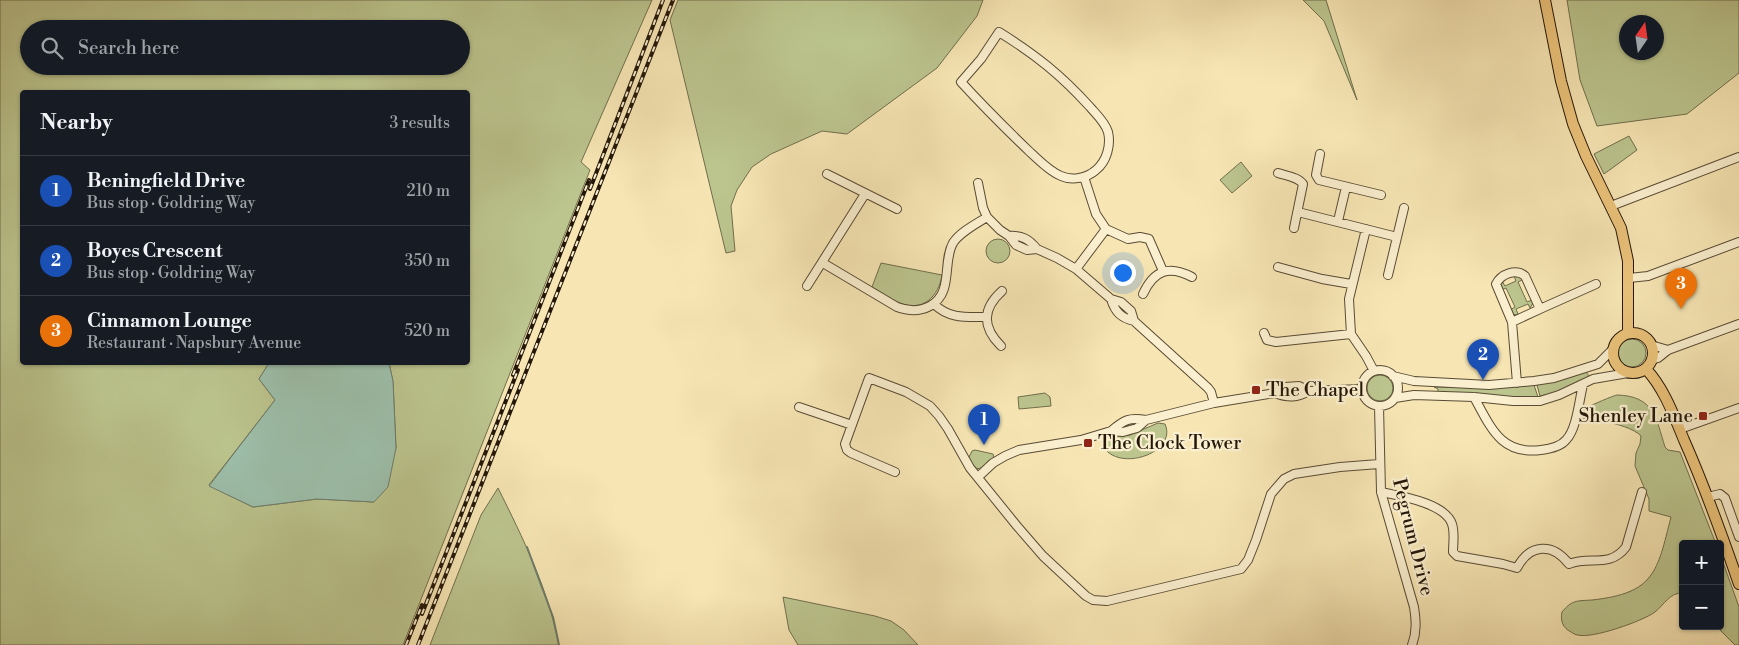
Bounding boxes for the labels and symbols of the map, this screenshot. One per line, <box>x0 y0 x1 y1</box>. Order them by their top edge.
north arrow <box>1619 15 1664 60</box>
your location <box>1110 260 1136 286</box>
pin: 3 <box>1665 268 1697 309</box>
pin: 2 <box>1467 339 1499 380</box>
place label: The Chapel <box>1266 378 1364 402</box>
marker: The Chapel <box>1250 384 1262 396</box>
pin: 1 <box>968 404 1000 445</box>
place label: Shenley Lane <box>1578 404 1693 428</box>
marker: Shenley Lane <box>1697 410 1709 422</box>
place label: The Clock Tower <box>1098 431 1241 455</box>
marker: The Clock Tower <box>1082 437 1094 449</box>
street label: Pegrum Drive <box>1387 476 1439 598</box>

